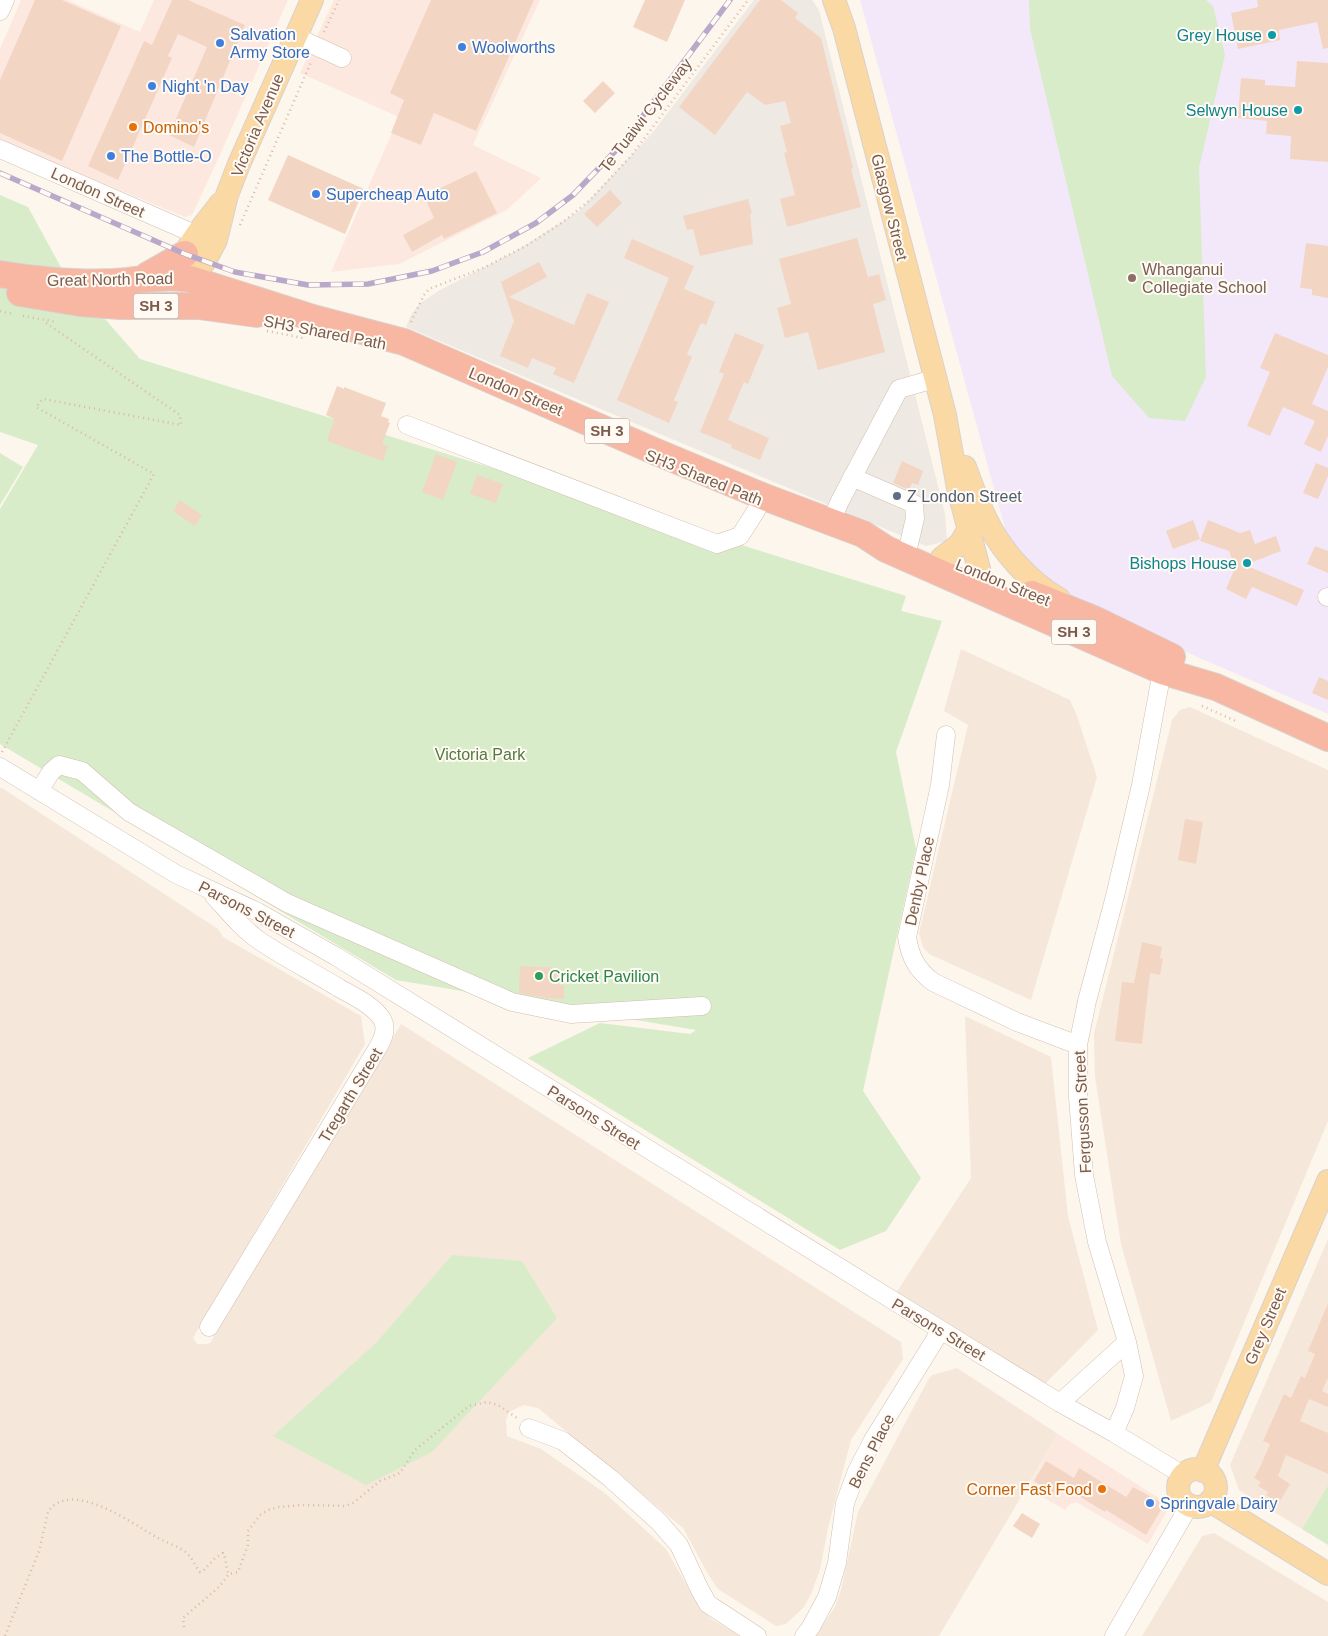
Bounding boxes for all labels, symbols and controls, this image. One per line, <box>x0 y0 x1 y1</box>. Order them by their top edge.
place label: Salvation Army Store <box>230 26 310 61</box>
place label: Grey House <box>1177 27 1262 44</box>
marker: Grey House <box>1266 29 1278 41</box>
marker: Salvation Army Store <box>214 37 226 49</box>
place label: Woolworths <box>472 39 555 56</box>
marker: Woolworths <box>456 41 468 53</box>
street label: Te Tuaiwi Cycleway <box>596 55 695 176</box>
street label: Victoria Avenue <box>228 71 287 179</box>
place label: Night 'n Day <box>162 78 249 95</box>
marker: Night 'n Day <box>146 80 158 92</box>
place label: Selwyn House <box>1186 102 1288 119</box>
marker: Selwyn House <box>1292 104 1304 116</box>
place label: Domino's <box>143 119 209 136</box>
marker: Domino's <box>127 121 139 133</box>
place label: The Bottle-O <box>121 148 212 165</box>
marker: The Bottle-O <box>105 150 117 162</box>
street label: Glasgow Street <box>868 152 911 263</box>
street label: London Street <box>48 164 148 221</box>
place label: Supercheap Auto <box>326 186 449 203</box>
marker: Supercheap Auto <box>310 188 322 200</box>
place label: Whanganui Collegiate School <box>1142 261 1267 296</box>
street label: Great North Road <box>47 270 173 289</box>
marker: Whanganui Collegiate School <box>1126 272 1138 284</box>
road number: SH 3 <box>134 294 178 318</box>
street label: SH3 Shared Path <box>262 312 388 353</box>
street label: London Street <box>466 364 566 419</box>
road number: SH 3 <box>584 418 630 444</box>
street label: SH3 Shared Path <box>643 446 765 509</box>
place label: Z London Street <box>907 488 1022 505</box>
marker: Z London Street <box>891 490 903 502</box>
place label: Bishops House <box>1129 555 1237 572</box>
street label: London Street <box>953 556 1053 609</box>
marker: Bishops House <box>1241 557 1253 569</box>
road number: SH 3 <box>1052 620 1096 644</box>
park label: Victoria Park <box>435 746 526 763</box>
street label: Denby Place <box>902 835 937 927</box>
street label: Parsons Street <box>196 878 298 941</box>
place label: Cricket Pavilion <box>549 968 659 985</box>
marker: Cricket Pavilion <box>533 970 545 982</box>
street label: Tregarth Street <box>316 1045 386 1146</box>
street label: Fergusson Street <box>1071 1050 1094 1174</box>
street label: Parsons Street <box>544 1082 644 1153</box>
street label: Grey Street <box>1242 1285 1289 1367</box>
street label: Parsons Street <box>889 1295 989 1364</box>
street label: Bens Place <box>845 1411 897 1491</box>
place label: Corner Fast Food <box>967 1481 1092 1498</box>
marker: Corner Fast Food <box>1096 1483 1108 1495</box>
place label: Springvale Dairy <box>1160 1495 1277 1512</box>
marker: Springvale Dairy <box>1144 1497 1156 1509</box>

